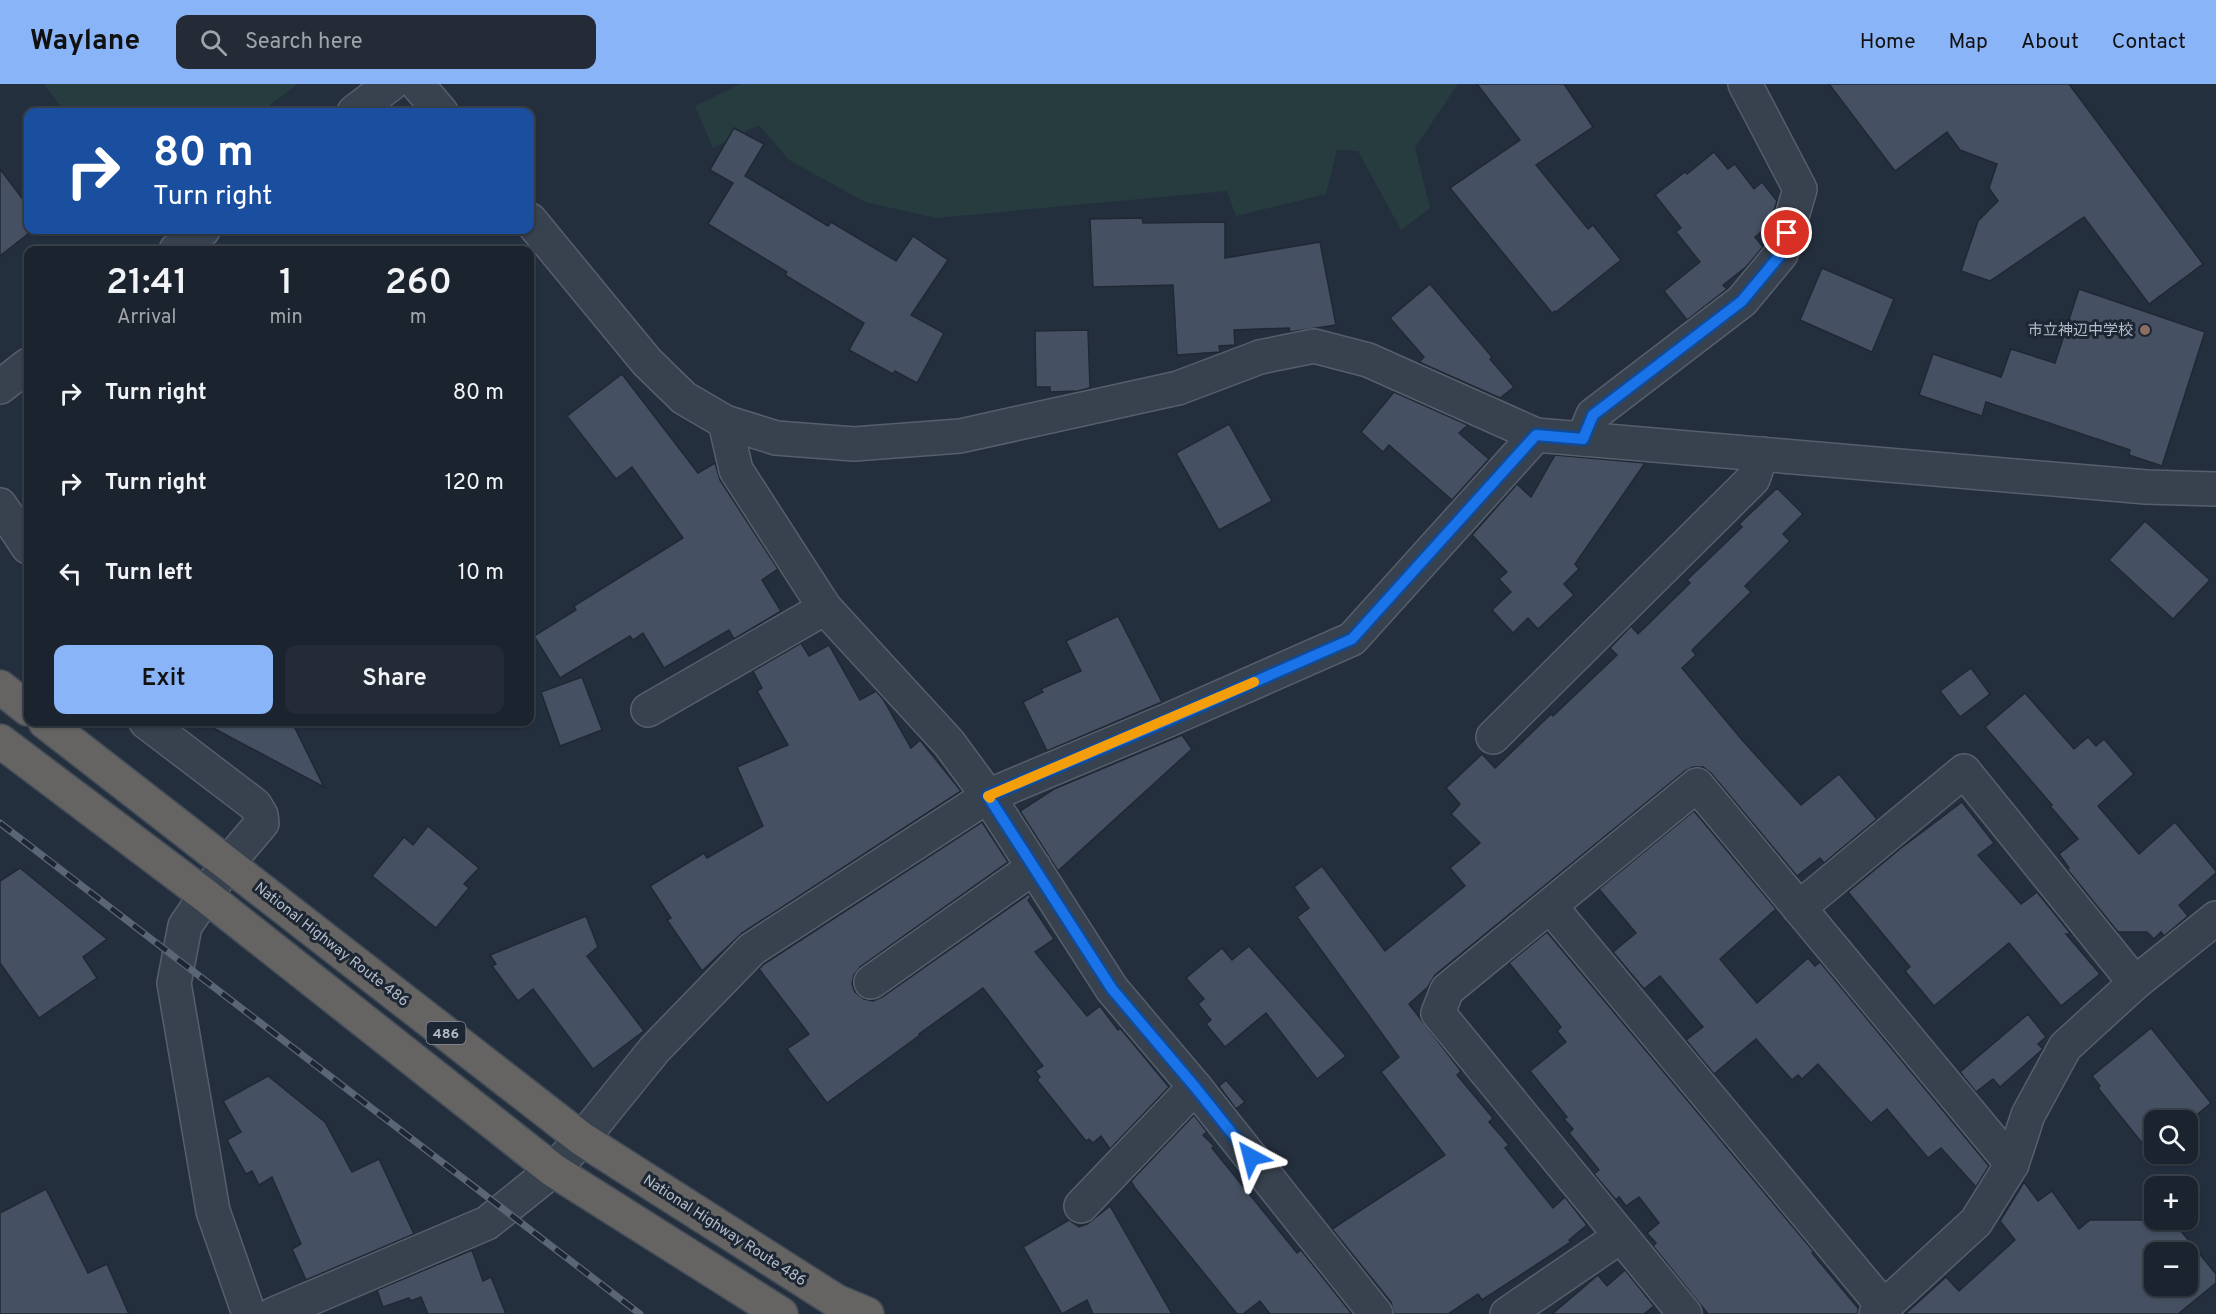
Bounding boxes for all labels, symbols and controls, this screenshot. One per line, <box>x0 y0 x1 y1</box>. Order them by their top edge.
search box <box>176 15 596 69</box>
text: Waylane <box>30 24 140 60</box>
icon: search <box>197 26 230 59</box>
text: Search here <box>245 29 363 56</box>
text: Home <box>1860 29 1916 56</box>
text: Map <box>1949 29 1988 56</box>
text: About <box>2021 29 2079 56</box>
text: Contact <box>2112 29 2186 56</box>
text: 80 m <box>153 128 254 181</box>
icon: right <box>54 132 132 210</box>
text: Turn right <box>153 180 272 214</box>
pin <box>1761 207 1812 258</box>
icon: arrive <box>1770 216 1803 249</box>
text: 21:41 <box>106 261 188 307</box>
text: 1 <box>279 261 293 307</box>
text: 260 <box>385 261 452 307</box>
text: Arrival <box>117 305 177 331</box>
text: min <box>269 305 303 331</box>
text: m <box>410 305 427 331</box>
place label: 市立神辺中学校 <box>2028 322 2133 341</box>
marker: 市立神辺中学校 <box>2138 323 2152 337</box>
icon: right <box>54 377 87 410</box>
text: Turn right <box>105 380 207 407</box>
text: 80 m <box>453 380 504 407</box>
icon: right <box>54 467 87 500</box>
text: Turn right <box>105 470 207 497</box>
text: 120 m <box>444 470 504 497</box>
icon: left <box>54 557 87 590</box>
text: Turn left <box>105 560 193 587</box>
text: 10 m <box>458 560 504 587</box>
button: Exit <box>54 645 273 714</box>
button: Share <box>285 645 504 714</box>
street label: National Highway Route 486 <box>250 879 412 1012</box>
road number: 486 <box>426 1022 466 1044</box>
map controls <box>2144 1110 2198 1296</box>
button: search <box>2144 1110 2198 1164</box>
position arrow <box>1219 1125 1283 1189</box>
street label: National Highway Route 486 <box>639 1171 810 1291</box>
button: + <box>2144 1176 2198 1230</box>
button: − <box>2144 1242 2198 1296</box>

